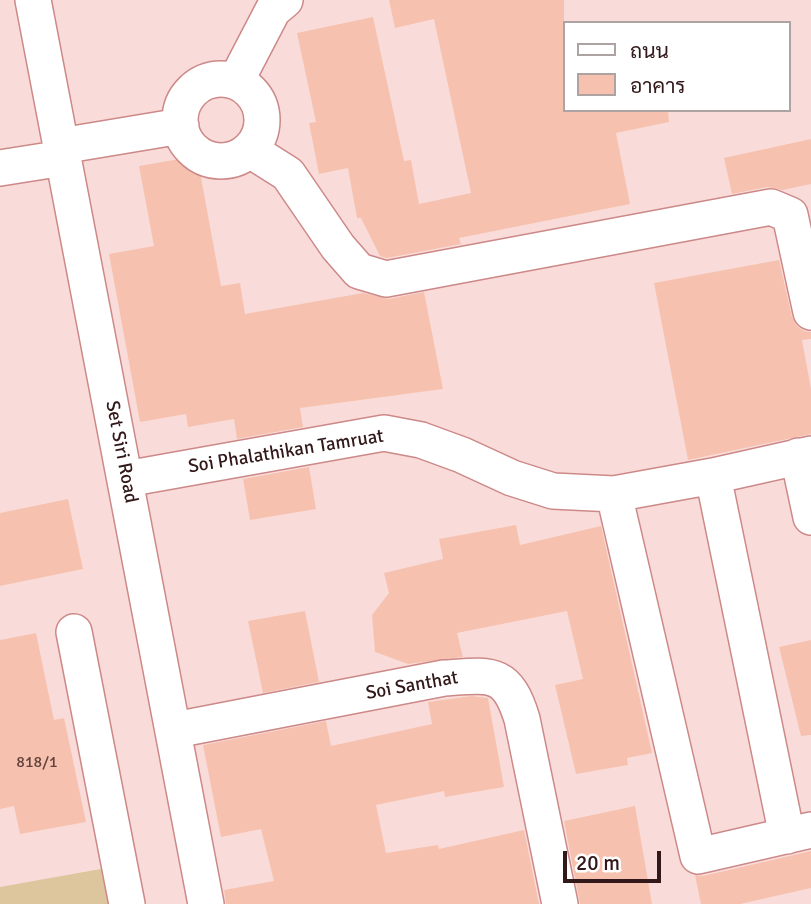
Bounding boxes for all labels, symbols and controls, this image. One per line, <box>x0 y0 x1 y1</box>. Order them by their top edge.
legend <box>562 21 790 112</box>
text: ถนน <box>630 38 669 64</box>
text: อาคาร <box>630 73 686 99</box>
street label: Set Siri Road <box>100 399 142 505</box>
street label: Soi Phalathikan Tamruat <box>187 425 385 479</box>
street label: Soi Santhat <box>364 667 460 705</box>
house number: 818/1 <box>16 753 58 773</box>
scale bar <box>566 838 664 882</box>
text: 20 m <box>576 850 620 876</box>

